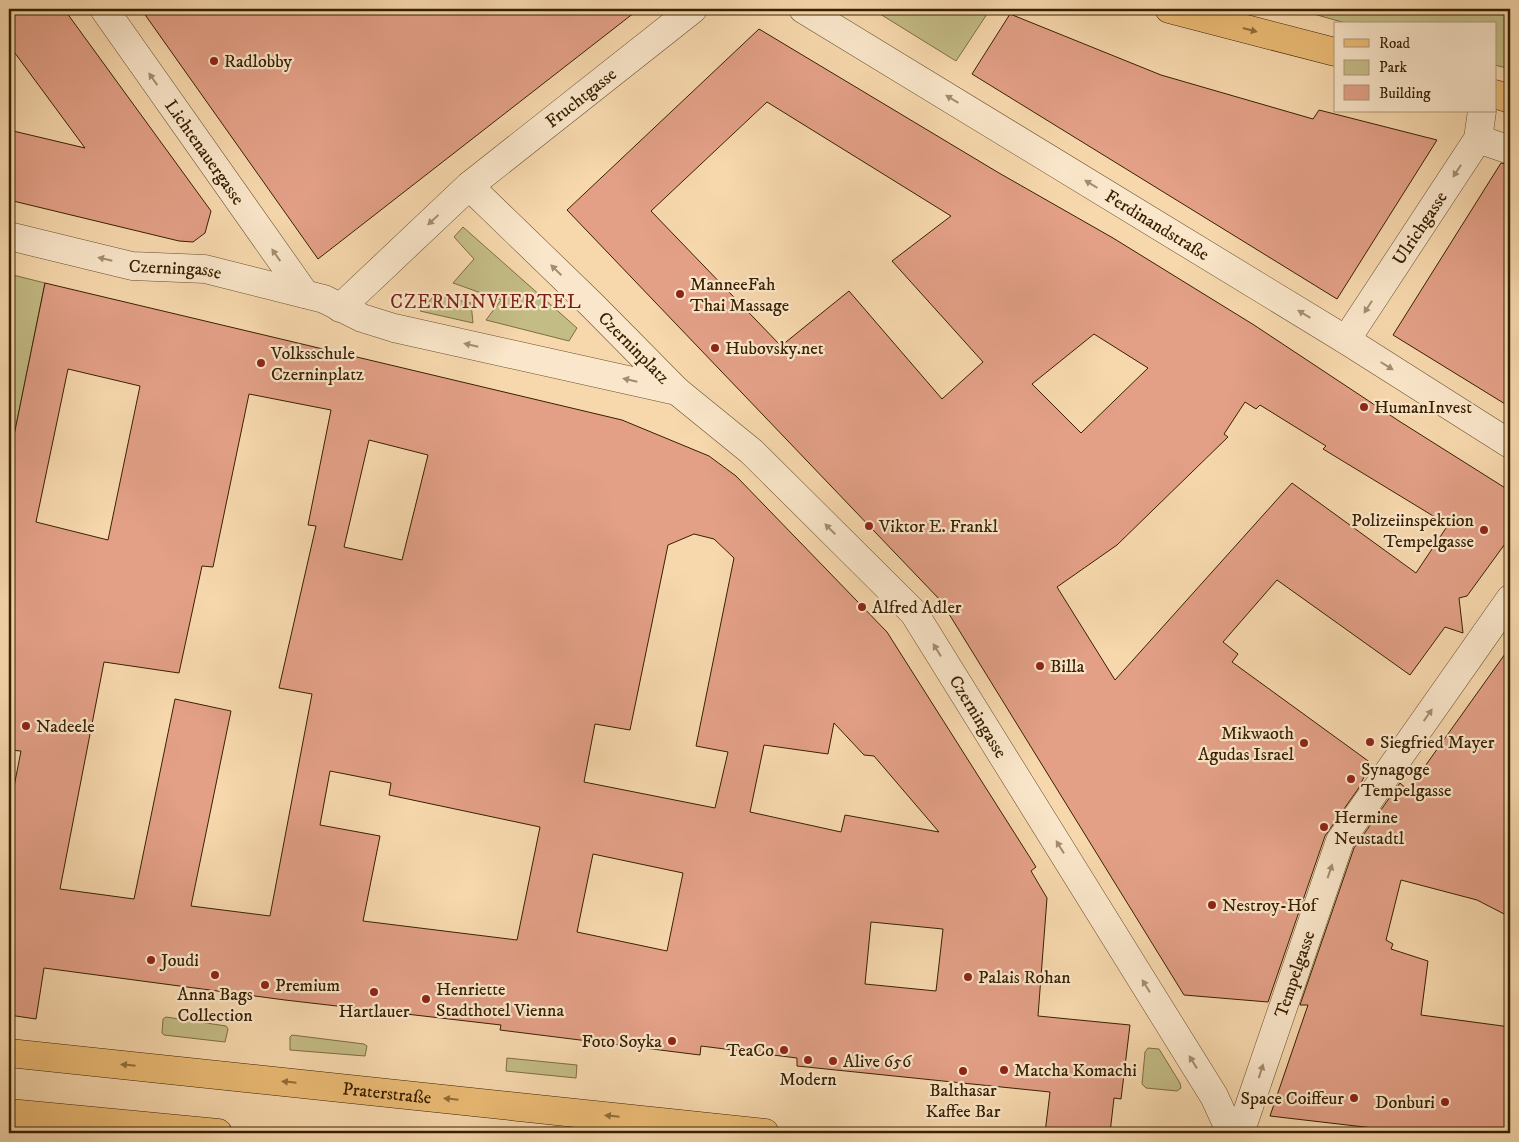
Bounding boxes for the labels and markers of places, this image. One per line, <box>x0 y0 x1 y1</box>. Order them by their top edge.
place label: Radlobby <box>224 51 293 73</box>
marker: Radlobby <box>208 55 220 67</box>
place label: ManneeFah Thai Massage <box>690 274 789 317</box>
marker: ManneeFah Thai Massage <box>674 288 686 300</box>
place label: Hubovsky.net <box>725 338 824 360</box>
marker: Hubovsky.net <box>709 342 721 354</box>
place label: Volksschule Czerninplatz <box>270 343 364 386</box>
marker: Volksschule Czerninplatz <box>255 357 267 369</box>
place label: HumanInvest <box>1374 397 1472 419</box>
marker: HumanInvest <box>1358 401 1370 413</box>
place label: Polizeiinspektion Tempelgasse <box>1351 510 1475 553</box>
place label: Viktor E. Frankl <box>878 516 998 538</box>
marker: Viktor E. Frankl <box>863 520 875 532</box>
marker: Polizeiinspektion Tempelgasse <box>1478 524 1490 536</box>
place label: Alfred Adler <box>872 597 962 619</box>
marker: Alfred Adler <box>856 601 868 613</box>
place label: Billa <box>1050 656 1085 678</box>
marker: Billa <box>1034 660 1046 672</box>
place label: Nadeele <box>36 716 95 738</box>
marker: Nadeele <box>20 720 32 732</box>
place label: Mikwaoth Agudas Israel <box>1198 723 1295 766</box>
place label: Siegfried Mayer <box>1380 732 1495 754</box>
marker: Siegfried Mayer <box>1364 736 1376 748</box>
marker: Mikwaoth Agudas Israel <box>1298 737 1310 749</box>
place label: Synagoge Tempelgasse <box>1361 759 1452 802</box>
marker: Synagoge Tempelgasse <box>1345 773 1357 785</box>
place label: Hermine Neustadtl <box>1334 807 1405 850</box>
marker: Hermine Neustadtl <box>1318 821 1330 833</box>
place label: Nestroy-Hof <box>1222 895 1319 917</box>
marker: Nestroy-Hof <box>1206 899 1218 911</box>
place label: Joudi <box>159 950 199 972</box>
marker: Joudi <box>145 954 157 966</box>
place label: Palais Rohan <box>978 967 1071 989</box>
marker: Anna Bags Collection <box>209 969 221 981</box>
marker: Palais Rohan <box>962 971 974 983</box>
place label: Premium <box>275 975 340 997</box>
marker: Premium <box>259 979 271 991</box>
place label: Henriette Stadthotel Vienna <box>436 979 564 1022</box>
place label: Anna Bags Collection <box>177 984 253 1027</box>
marker: Hartlauer <box>368 986 380 998</box>
marker: Henriette Stadthotel Vienna <box>420 993 432 1005</box>
place label: Hartlauer <box>338 1001 410 1023</box>
place label: Foto Soyka <box>581 1031 662 1053</box>
marker: Foto Soyka <box>666 1035 678 1047</box>
place label: TeaCo <box>726 1040 774 1062</box>
marker: TeaCo <box>778 1044 790 1056</box>
place label: Alive 656 <box>843 1051 912 1073</box>
marker: Modern <box>802 1054 814 1066</box>
marker: Alive 656 <box>827 1055 839 1067</box>
place label: Matcha Komachi <box>1014 1060 1137 1082</box>
marker: Matcha Komachi <box>998 1064 1010 1076</box>
marker: Balthasar Kaffee Bar <box>957 1065 969 1077</box>
place label: Modern <box>779 1069 837 1091</box>
place label: Balthasar Kaffee Bar <box>926 1080 1001 1123</box>
place label: Space Coiffeur <box>1241 1088 1344 1110</box>
marker: Space Coiffeur <box>1348 1092 1360 1104</box>
place label: Donburi <box>1375 1092 1435 1114</box>
marker: Donburi <box>1439 1096 1451 1108</box>

